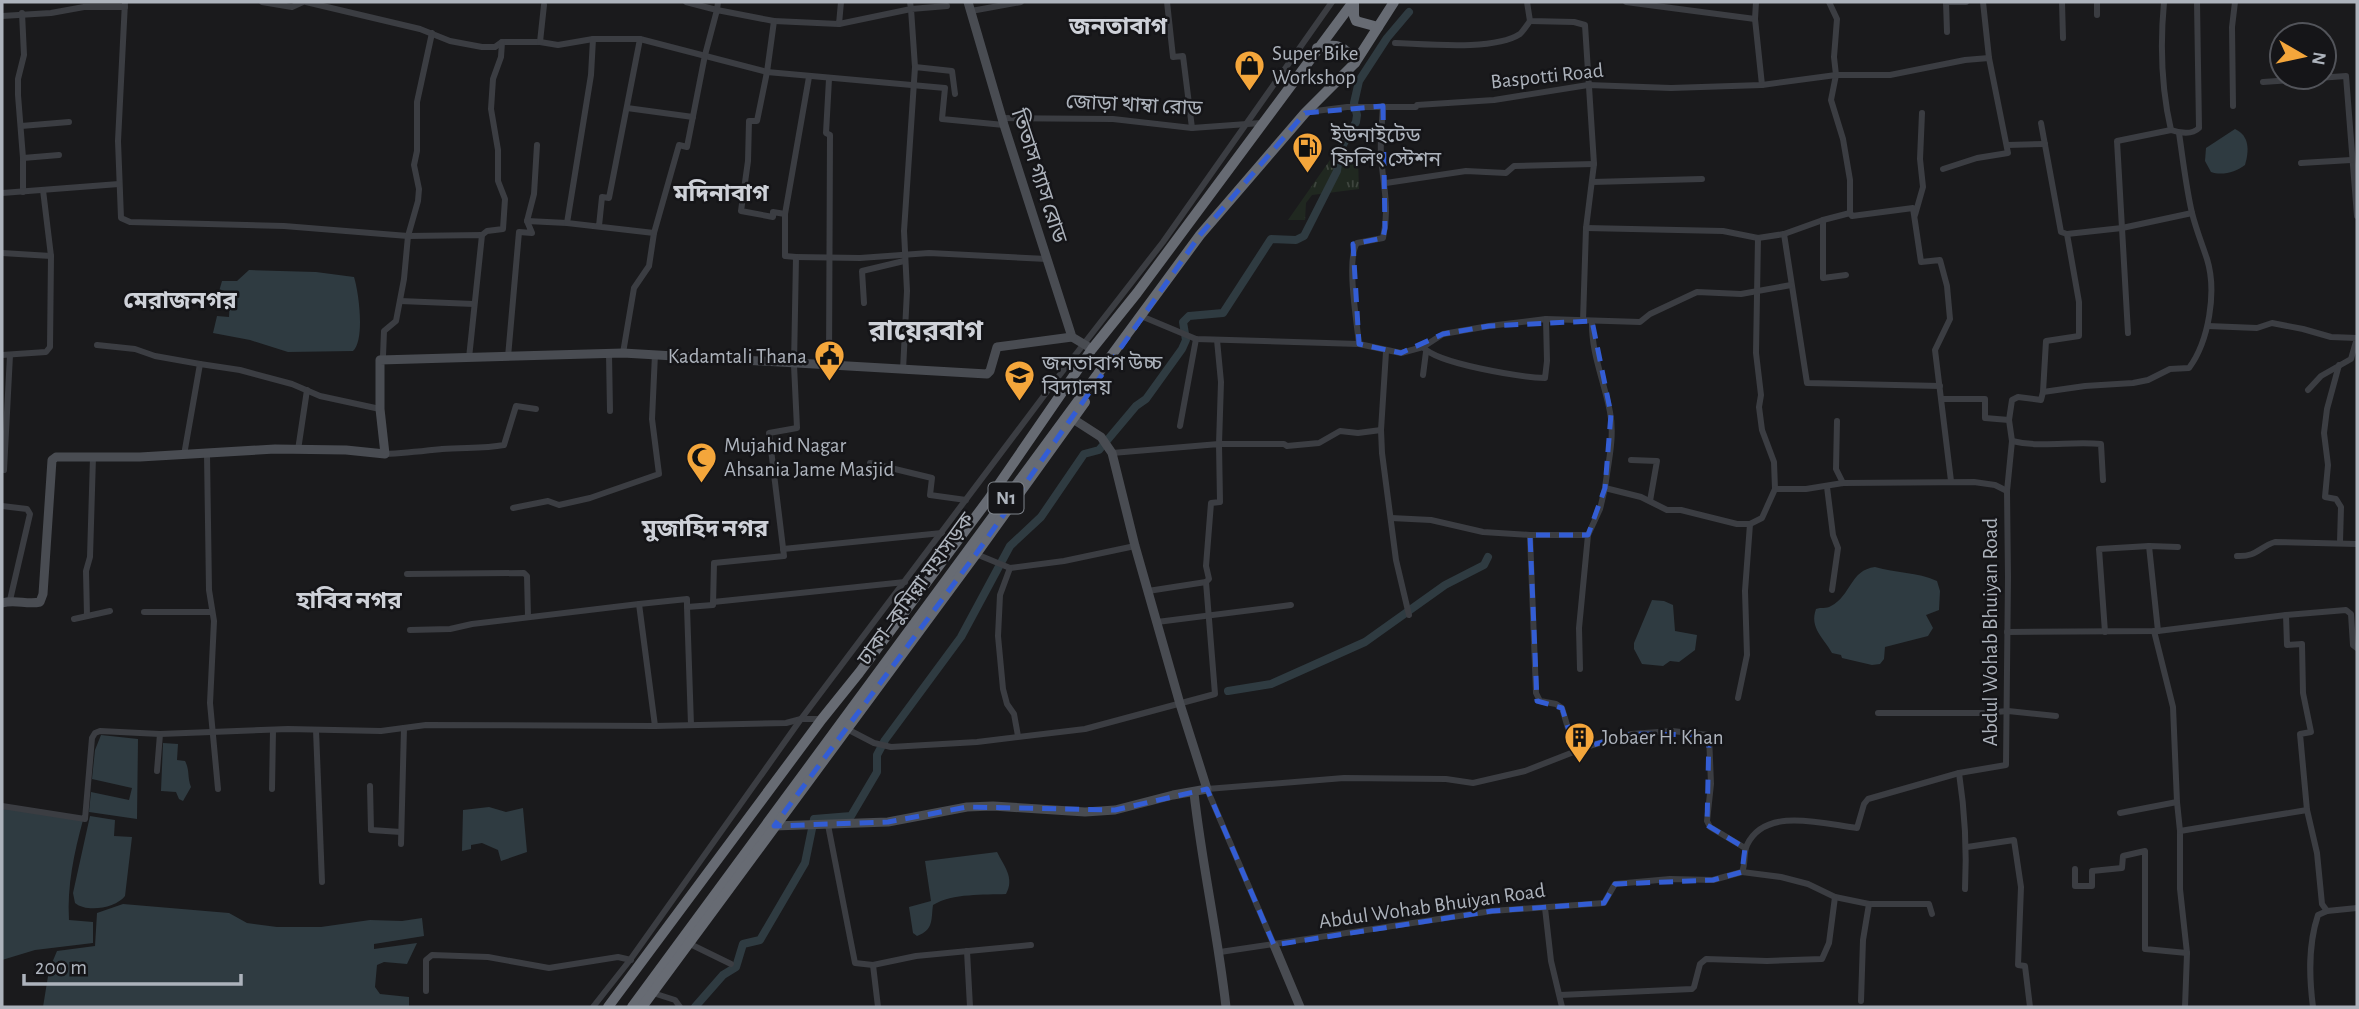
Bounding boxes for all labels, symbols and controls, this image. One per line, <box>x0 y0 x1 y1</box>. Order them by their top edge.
district label: জনতাবাগ <box>1068 15 1168 39</box>
north arrow <box>2268 21 2338 91</box>
place label: Super Bike Workshop <box>1272 43 1359 88</box>
shop icon: Super Bike Workshop <box>1232 48 1266 92</box>
text: N <box>2308 50 2329 66</box>
street label: Baspotti Road <box>1489 60 1605 92</box>
street label: জোড়া খাম্বা রোড <box>1065 91 1204 119</box>
street label: তিতাস গ্যাস রোড <box>1007 105 1073 247</box>
place label: ইউনাইটেড ফিলিং স্টেশন <box>1330 123 1442 170</box>
fuel station icon: ইউনাইটেড ফিলিং স্টেশন <box>1291 130 1325 174</box>
district label: মদিনাবাগ <box>673 179 769 206</box>
district label: মেরাজনগর <box>123 289 237 313</box>
district label: রায়েরবাগ <box>868 318 984 346</box>
public building icon: Kadamtali Thana <box>813 339 847 383</box>
place label: Kadamtali Thana <box>668 346 807 367</box>
place label: জনতাবাগ উচ্চ বিদ্যালয় <box>1041 351 1163 398</box>
school or university icon: জনতাবাগ উচ্চ বিদ্যালয় <box>1002 358 1036 402</box>
place label: Mujahid Nagar Ahsania Jame Masjid <box>724 435 894 480</box>
mosque icon: Mujahid Nagar Ahsania Jame Masjid <box>684 440 718 484</box>
road number: N1 <box>988 482 1024 513</box>
street label: ঢাকা–কুমিল্লা মহাসড়ক <box>852 507 980 670</box>
district label: মুজাহিদ নগর <box>641 514 769 542</box>
street label: Abdul Wohab Bhuiyan Road <box>1980 518 2001 746</box>
district label: হাবিব নগর <box>295 586 402 613</box>
building icon: Jobaer H. Khan <box>1562 720 1596 764</box>
place label: Jobaer H. Khan <box>1602 727 1724 748</box>
street label: Abdul Wohab Bhuiyan Road <box>1317 880 1547 932</box>
scale bar <box>24 942 242 986</box>
text: 200 m <box>35 957 87 978</box>

